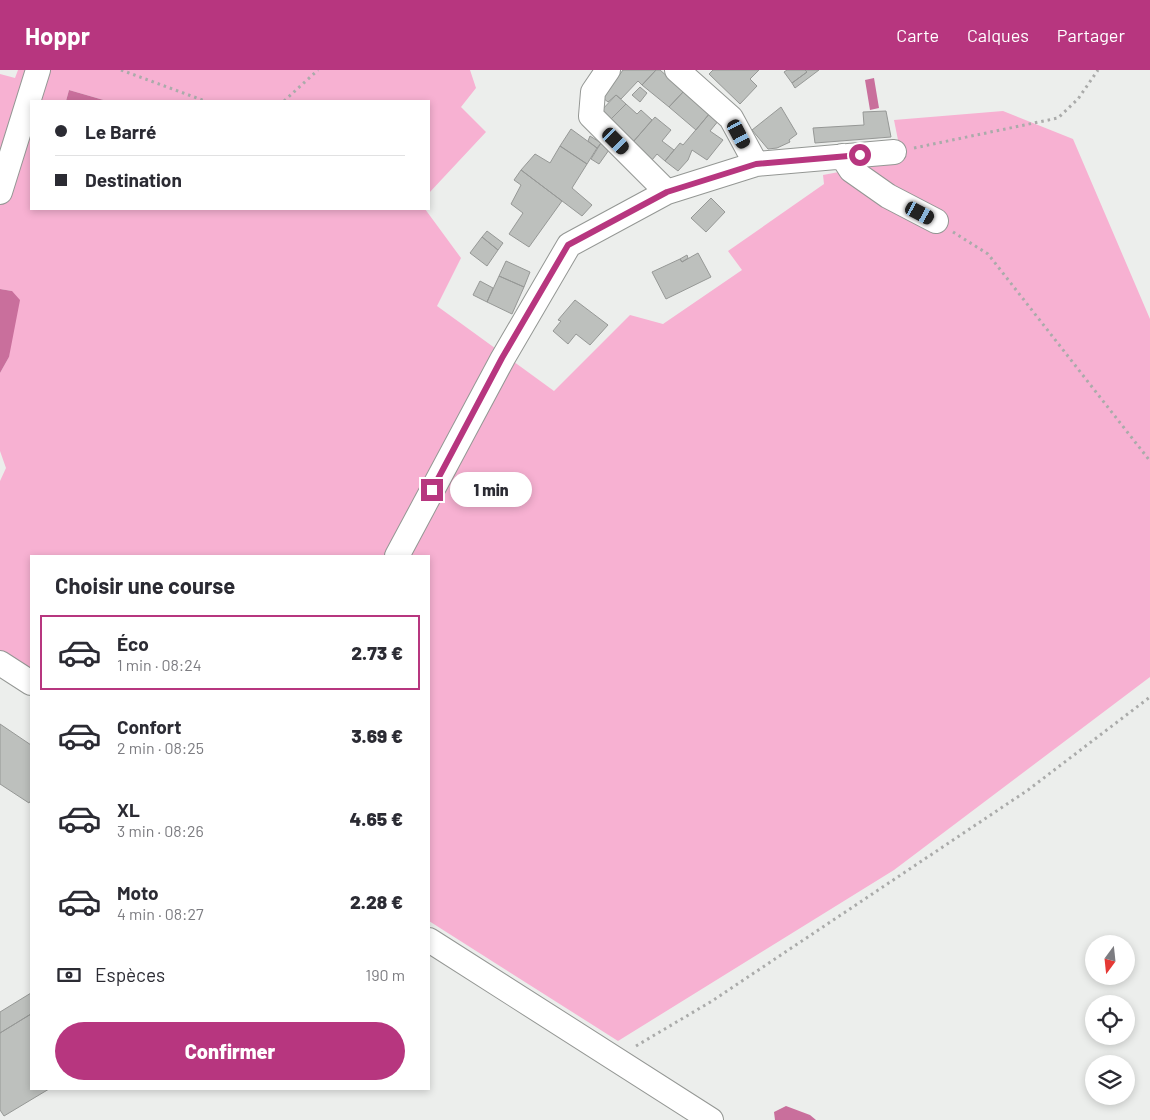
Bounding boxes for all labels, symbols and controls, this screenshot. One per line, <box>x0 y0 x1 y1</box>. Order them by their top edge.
text: Hoppr <box>25 21 90 50</box>
text: Carte <box>896 24 939 46</box>
text: Calques <box>967 24 1029 46</box>
text: Partager <box>1057 24 1125 46</box>
car <box>725 117 752 151</box>
text: Le Barré <box>85 120 156 143</box>
car <box>600 125 631 157</box>
route start <box>849 144 871 166</box>
text: Destination <box>85 168 182 191</box>
car <box>903 199 936 227</box>
callout: 1 min <box>450 472 532 508</box>
route end <box>421 479 443 501</box>
text: 1 min <box>473 480 509 499</box>
text: Choisir une course <box>55 572 235 598</box>
icon: car <box>57 630 102 675</box>
text: Éco <box>117 632 149 655</box>
text: 2.73 € <box>351 641 403 664</box>
text: 1 min · 08:24 <box>117 655 202 674</box>
icon: car <box>57 713 102 758</box>
text: Confort <box>117 715 181 738</box>
text: 3.69 € <box>351 724 403 747</box>
text: 2 min · 08:25 <box>117 738 204 757</box>
icon: car <box>57 796 102 841</box>
text: XL <box>117 798 140 821</box>
text: 4.65 € <box>349 807 403 830</box>
text: 3 min · 08:26 <box>117 821 204 840</box>
icon: car <box>57 879 102 924</box>
text: Moto <box>117 881 159 904</box>
text: 2.28 € <box>350 890 403 913</box>
text: 4 min · 08:27 <box>117 904 204 923</box>
north arrow <box>1085 935 1135 985</box>
map controls <box>1085 935 1135 1105</box>
icon: cash <box>55 961 83 989</box>
text: Espèces <box>95 963 165 986</box>
text: 190 m <box>366 965 405 984</box>
button: locate <box>1085 995 1135 1045</box>
button: Confirmer <box>55 1022 405 1080</box>
button: layers <box>1085 1055 1135 1105</box>

